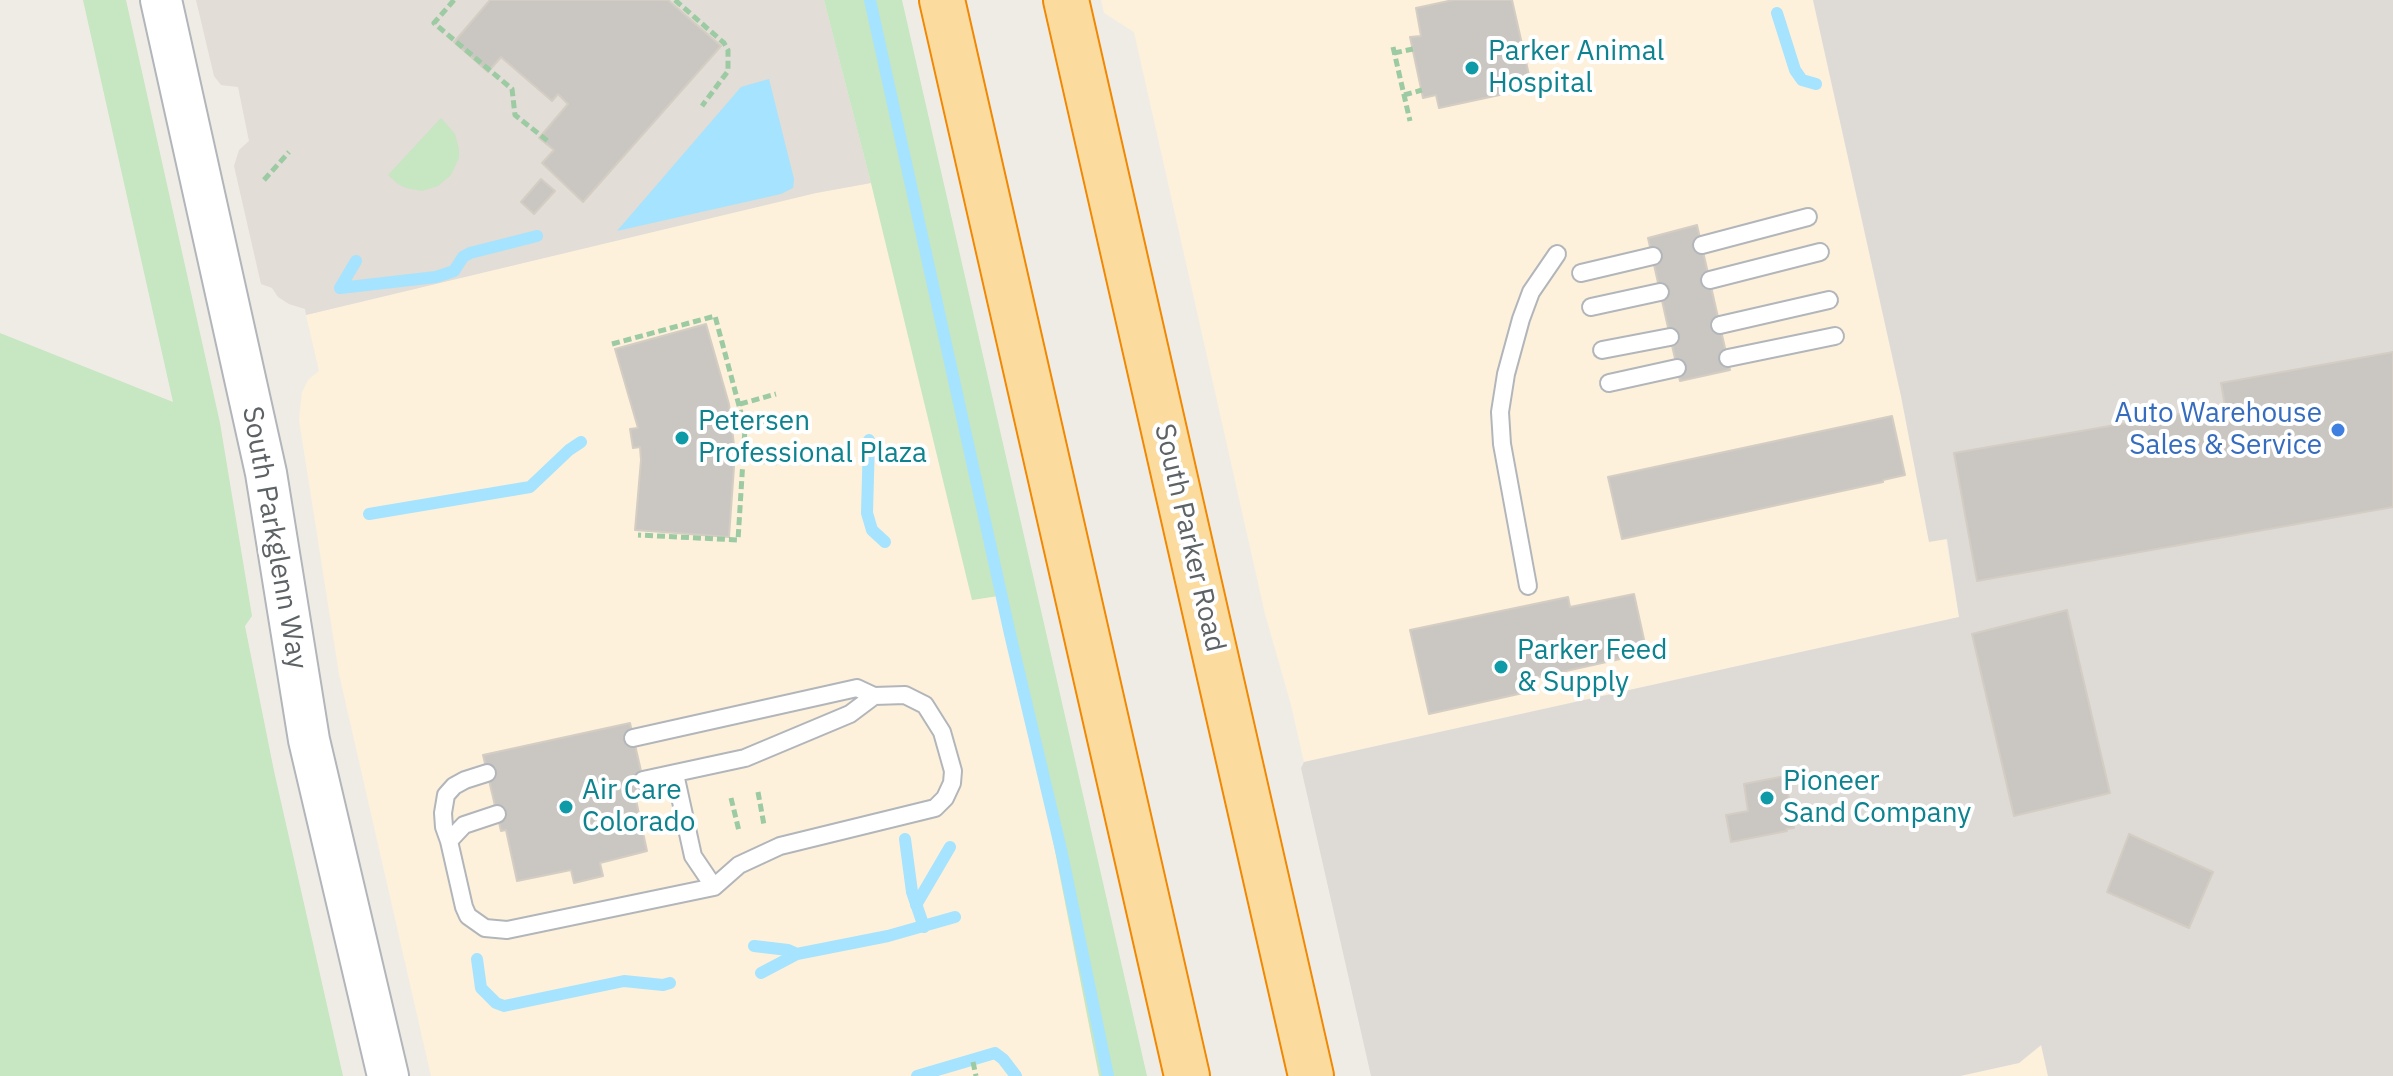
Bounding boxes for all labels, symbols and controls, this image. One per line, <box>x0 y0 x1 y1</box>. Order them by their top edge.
place label: Parker Animal Hospital <box>1488 35 1664 101</box>
marker: Parker Animal Hospital <box>1463 59 1481 77</box>
place label: Auto Warehouse Sales & Service <box>2115 397 2322 463</box>
street label: South Parkglenn Way <box>234 404 314 672</box>
place label: Petersen Professional Plaza <box>698 405 927 471</box>
street label: South Parker Road <box>1146 421 1232 655</box>
marker: Auto Warehouse Sales & Service <box>2329 421 2347 439</box>
marker: Petersen Professional Plaza <box>673 429 691 447</box>
place label: Parker Feed & Supply <box>1517 634 1667 700</box>
marker: Parker Feed & Supply <box>1492 658 1510 676</box>
place label: Pioneer Sand Company <box>1783 765 1971 831</box>
place label: Air Care Colorado <box>582 774 695 840</box>
marker: Pioneer Sand Company <box>1758 789 1776 807</box>
marker: Air Care Colorado <box>557 798 575 816</box>

